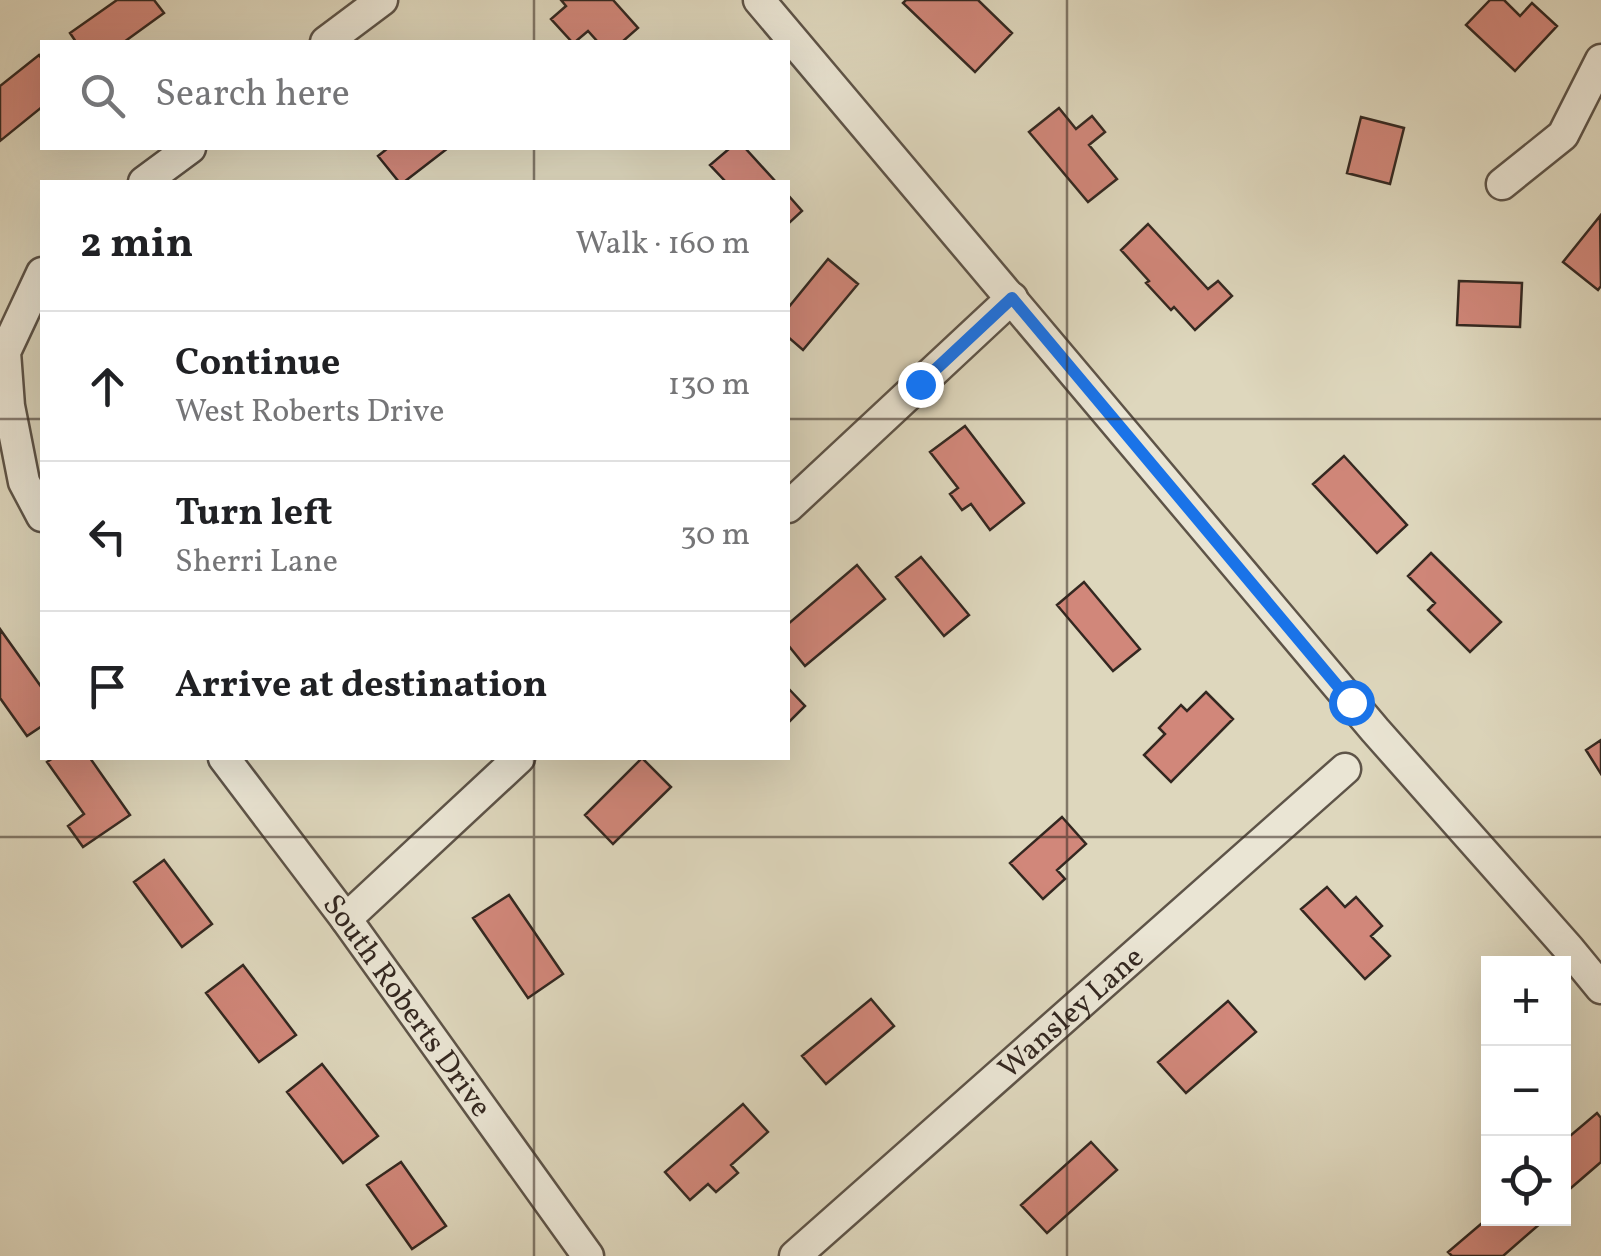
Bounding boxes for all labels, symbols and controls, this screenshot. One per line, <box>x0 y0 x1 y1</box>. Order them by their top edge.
search box <box>40 40 790 150</box>
icon: search <box>75 68 130 123</box>
text: Search here <box>155 69 350 122</box>
text: 2 min <box>80 216 193 275</box>
text: Walk · 160 m <box>576 223 750 267</box>
text: Continue <box>175 338 340 391</box>
icon: ahead <box>80 359 135 414</box>
route end <box>898 362 944 408</box>
text: 130 m <box>668 364 750 408</box>
text: West Roberts Drive <box>175 391 445 435</box>
text: Turn left <box>175 488 332 541</box>
icon: left <box>80 509 135 564</box>
text: 30 m <box>680 514 750 558</box>
text: Sherri Lane <box>175 541 338 585</box>
icon: arrive <box>80 659 135 714</box>
text: Arrive at destination <box>175 660 548 713</box>
route start <box>1329 680 1375 726</box>
street label: South Roberts Drive <box>312 886 501 1126</box>
street label: Wansley Lane <box>990 938 1154 1090</box>
map controls <box>1481 956 1571 1226</box>
button: + <box>1481 956 1571 1046</box>
button: − <box>1481 1046 1571 1136</box>
button: locate <box>1481 1136 1571 1226</box>

